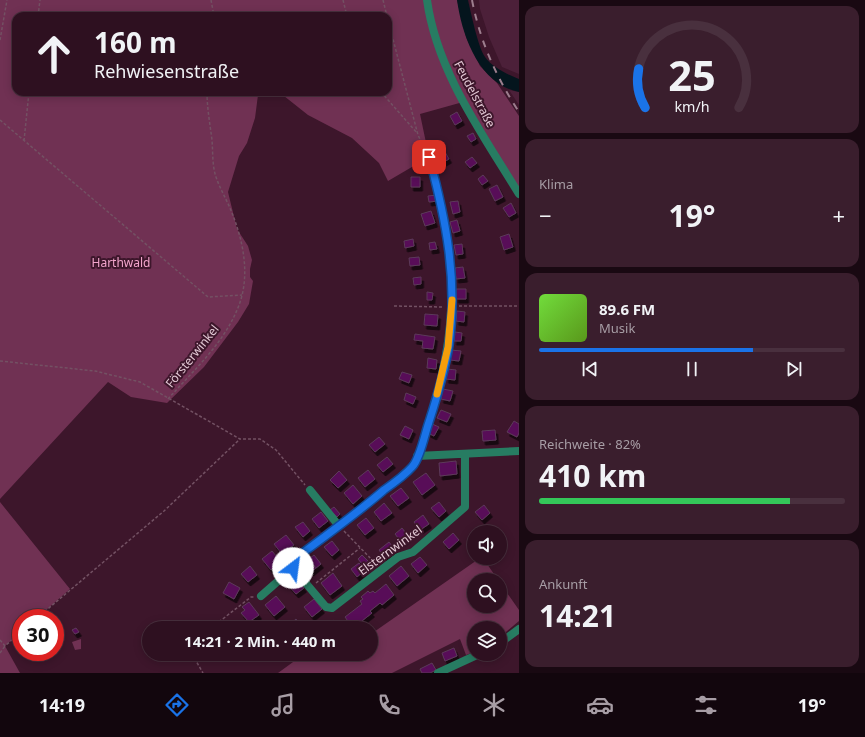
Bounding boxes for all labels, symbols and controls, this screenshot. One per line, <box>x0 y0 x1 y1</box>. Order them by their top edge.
text: 160 m <box>94 23 177 61</box>
icon: ahead <box>28 28 80 80</box>
text: 25 <box>668 47 716 103</box>
street label: Feudelstraße <box>450 58 500 131</box>
text: Rehwiesenstraße <box>94 59 239 83</box>
text: km/h <box>674 96 710 115</box>
pin <box>412 140 446 174</box>
icon: arrive <box>418 146 440 168</box>
text: Klima <box>539 175 573 193</box>
text: 19° <box>668 195 716 236</box>
text: − <box>539 200 552 230</box>
text: + <box>832 200 845 230</box>
park label: Harthwald <box>92 254 150 271</box>
text: 89.6 FM <box>599 299 655 319</box>
text: Musik <box>599 319 635 337</box>
street label: Försterwinkel <box>161 321 223 391</box>
icon: previous <box>579 358 601 380</box>
icon: pause <box>681 358 703 380</box>
icon: next <box>783 358 805 380</box>
text: Reichweite · 82% <box>539 435 641 453</box>
text: 410 km <box>539 455 646 496</box>
street label: Elsternwinkel <box>355 521 425 579</box>
map controls <box>467 525 507 661</box>
button: sound <box>467 525 507 565</box>
position arrow <box>272 547 314 589</box>
button: search <box>467 573 507 613</box>
text: Ankunft <box>539 575 588 593</box>
text: 14:21 <box>539 595 616 636</box>
speed limit sign: 30 <box>12 609 64 661</box>
button: layers <box>467 621 507 661</box>
text: 14:21 · 2 Min. · 440 m <box>184 631 336 651</box>
icon: directions <box>163 691 191 719</box>
icon: music <box>269 691 297 719</box>
icon: phone <box>375 691 403 719</box>
icon: climate <box>480 691 508 719</box>
icon: car <box>586 691 614 719</box>
icon: filters <box>692 691 720 719</box>
text: 14:19 <box>39 693 85 717</box>
text: 19° <box>798 693 826 717</box>

